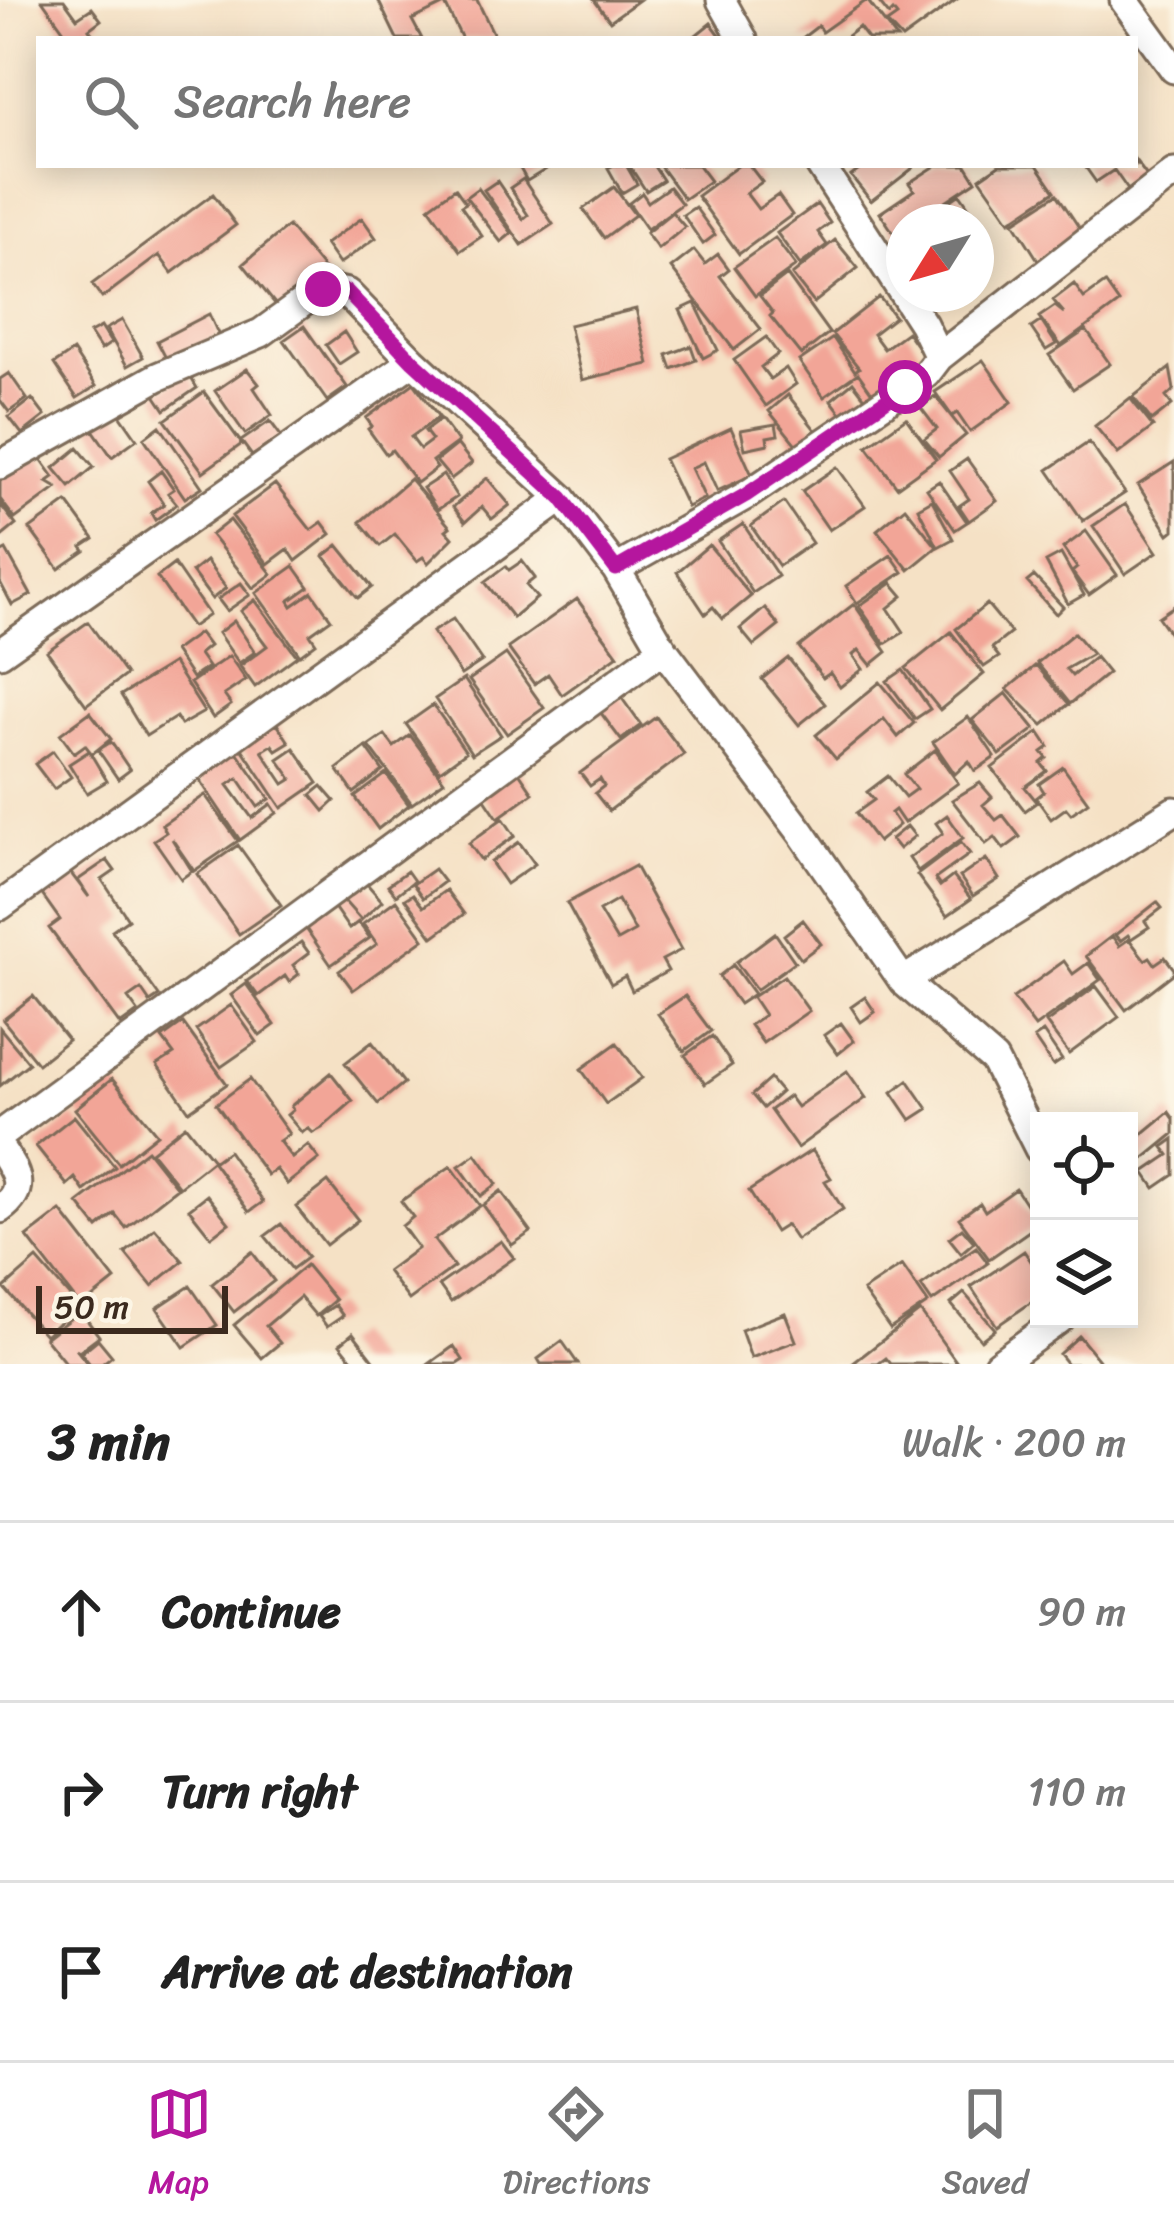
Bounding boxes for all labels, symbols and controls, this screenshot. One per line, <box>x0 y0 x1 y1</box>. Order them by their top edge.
search box <box>36 36 1138 168</box>
text: Search here <box>174 62 411 142</box>
icon: search <box>78 69 144 135</box>
north arrow <box>886 204 994 312</box>
route end <box>296 262 350 316</box>
route start <box>878 360 932 414</box>
map controls <box>1030 1112 1138 1328</box>
button: locate <box>1030 1112 1138 1220</box>
button: layers <box>1030 1220 1138 1328</box>
text: 50 m <box>54 1278 129 1336</box>
scale bar <box>36 1280 228 1333</box>
text: 3 min <box>48 1397 170 1487</box>
text: Walk · 200 m <box>902 1408 1126 1477</box>
text: Continue <box>162 1572 341 1652</box>
text: 90 m <box>1037 1577 1126 1646</box>
icon: ahead <box>48 1579 114 1645</box>
text: Turn right <box>162 1752 357 1832</box>
text: 110 m <box>1028 1757 1126 1826</box>
icon: right <box>48 1759 114 1825</box>
text: Arrive at destination <box>162 1932 572 2012</box>
icon: arrive <box>48 1939 114 2005</box>
tab: Map <box>146 2081 212 2211</box>
tab: Directions <box>503 2081 650 2211</box>
tab: Saved <box>941 2081 1028 2211</box>

